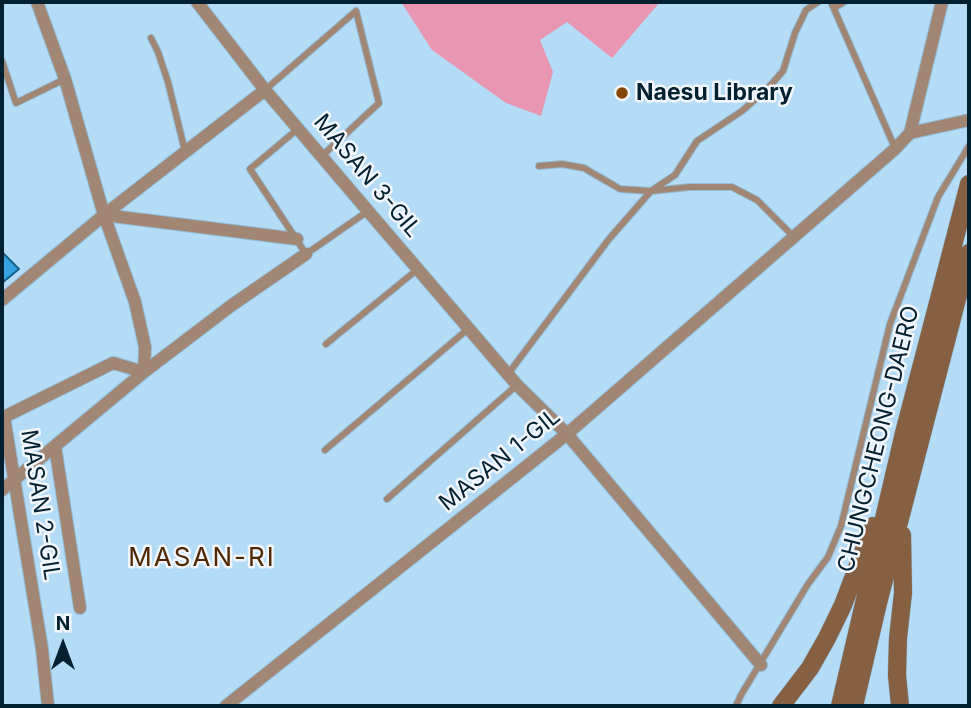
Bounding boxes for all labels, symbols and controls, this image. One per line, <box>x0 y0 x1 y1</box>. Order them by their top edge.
place label: Naesu Library <box>636 79 793 107</box>
marker: Naesu Library <box>614 85 630 101</box>
street label: MASAN 3-GIL <box>308 109 426 243</box>
street label: CHUNGCHEONG-DAERO <box>832 303 926 575</box>
street label: MASAN 1-GIL <box>434 403 566 517</box>
street label: MASAN 2-GIL <box>14 428 66 582</box>
district label: MASAN-RI <box>129 542 275 574</box>
north arrow <box>28 610 98 680</box>
text: N <box>56 612 70 635</box>

